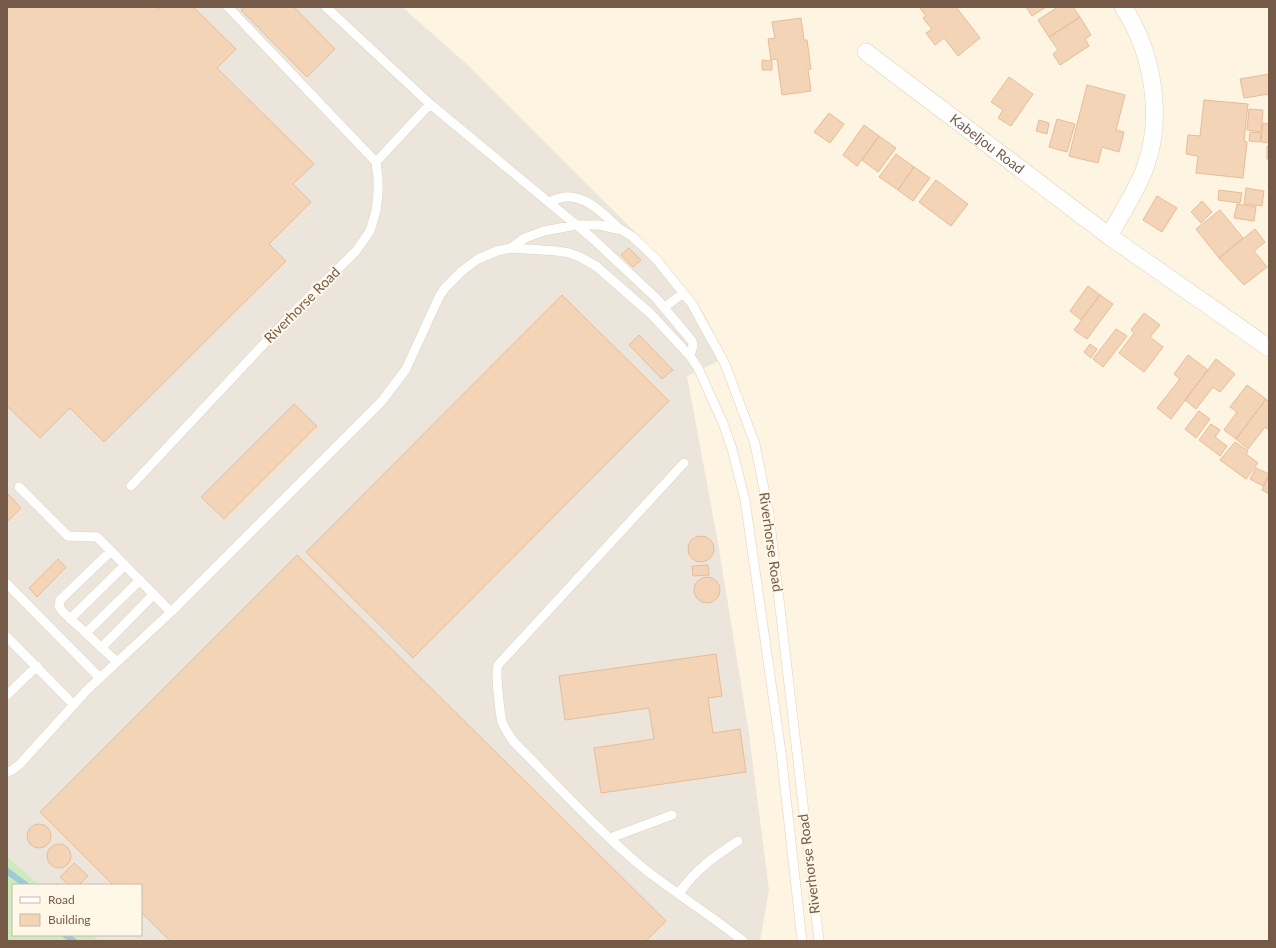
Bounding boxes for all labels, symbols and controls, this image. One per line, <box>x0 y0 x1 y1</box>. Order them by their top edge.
street label: Kabeljou Road <box>947 110 1028 177</box>
street label: Riverhorse Road <box>260 263 343 346</box>
street label: Riverhorse Road <box>756 491 787 593</box>
street label: Riverhorse Road <box>794 813 823 915</box>
legend <box>12 884 142 936</box>
text: Road <box>48 892 75 907</box>
text: Building <box>48 912 91 927</box>

